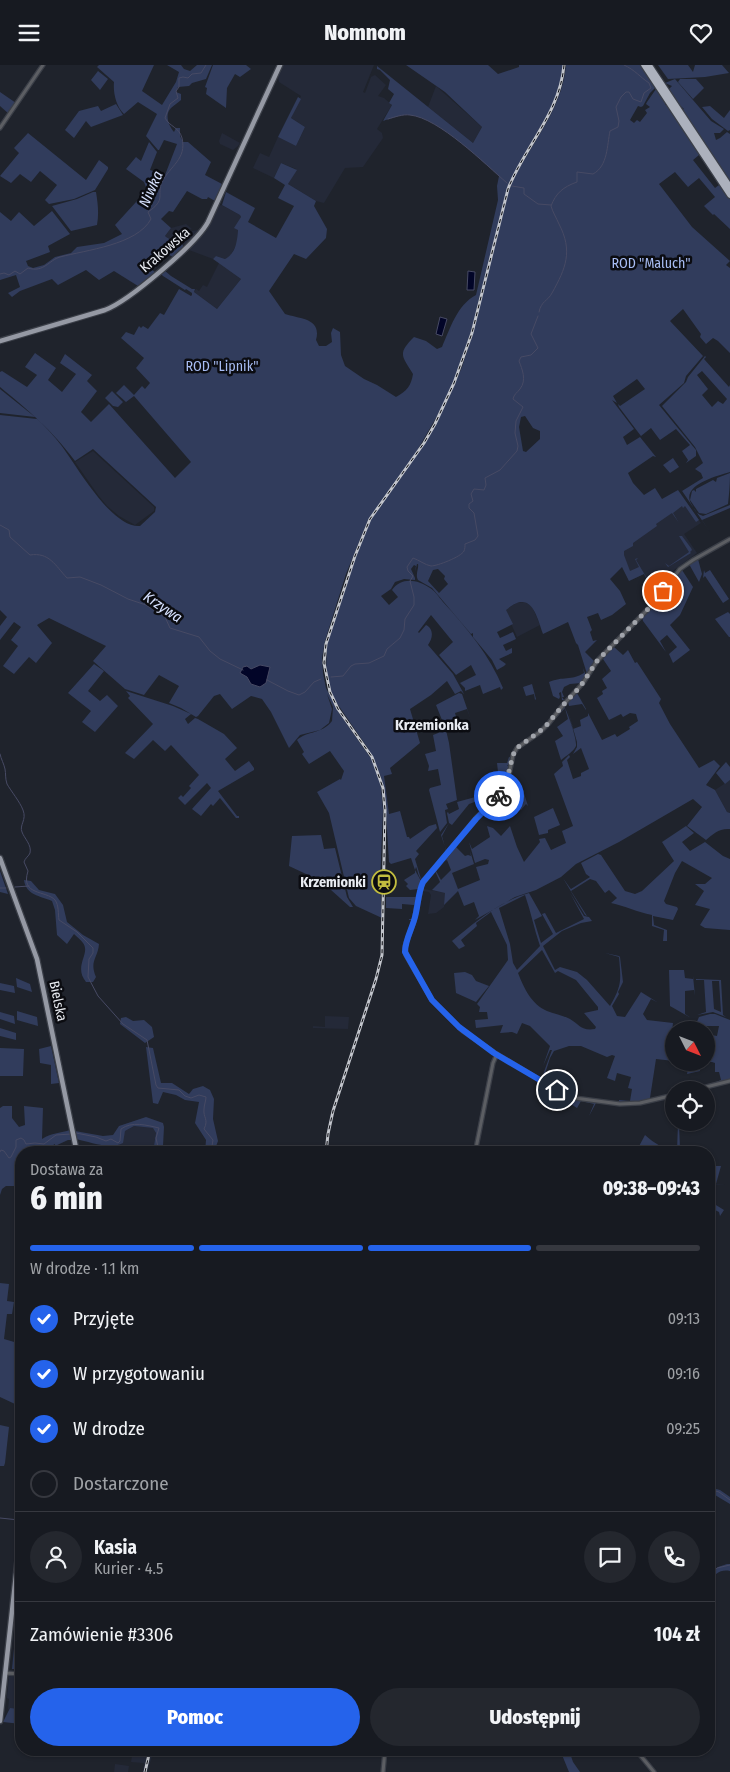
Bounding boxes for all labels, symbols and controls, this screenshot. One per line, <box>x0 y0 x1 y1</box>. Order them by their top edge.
icon: menu <box>15 19 43 47</box>
text: Nomnom <box>324 19 406 46</box>
icon: heart <box>687 19 715 47</box>
water label: Niwka <box>135 168 167 210</box>
street label: Krakowska <box>136 224 194 276</box>
park label: ROD "Maluch" <box>611 255 691 272</box>
park label: ROD "Lipnik" <box>186 358 258 375</box>
pin <box>642 570 684 612</box>
icon: bag <box>649 577 677 605</box>
water label: Krzywa <box>140 587 186 627</box>
district label: Krzemionka <box>395 716 469 734</box>
courier <box>474 771 524 821</box>
icon: bike <box>485 782 513 810</box>
station icon: Krzemionki <box>371 869 397 895</box>
place label: Krzemionki <box>300 874 366 891</box>
street label: Bielska <box>45 979 71 1023</box>
north arrow <box>665 1021 715 1071</box>
map controls <box>665 1021 715 1131</box>
pin <box>536 1069 578 1111</box>
icon: home <box>543 1076 571 1104</box>
button: locate <box>665 1081 715 1131</box>
text: Dostawa za <box>30 1160 103 1179</box>
text: 09:38–09:43 <box>603 1177 700 1200</box>
text: 6 min <box>30 1179 103 1217</box>
text: W drodze · 1.1 km <box>30 1259 139 1278</box>
icon: check <box>30 1305 58 1333</box>
text: Przyjęte <box>73 1307 134 1330</box>
text: 09:13 <box>668 1309 700 1328</box>
icon: check <box>30 1360 58 1388</box>
text: W przygotowaniu <box>73 1362 205 1385</box>
text: 09:16 <box>667 1364 700 1383</box>
icon: check <box>30 1415 58 1443</box>
text: W drodze <box>73 1417 145 1440</box>
text: 09:25 <box>666 1419 700 1438</box>
text: Dostarczone <box>73 1472 169 1495</box>
button: person <box>30 1531 82 1583</box>
button: chat <box>584 1531 636 1583</box>
button: phone <box>648 1531 700 1583</box>
text: Kasia <box>94 1536 137 1559</box>
text: Kurier · 4.5 <box>94 1559 163 1578</box>
text: Zamówienie #3306 <box>30 1623 173 1646</box>
text: 104 zł <box>654 1623 700 1646</box>
button: Pomoc <box>30 1688 360 1746</box>
button: Udostępnij <box>370 1688 700 1746</box>

